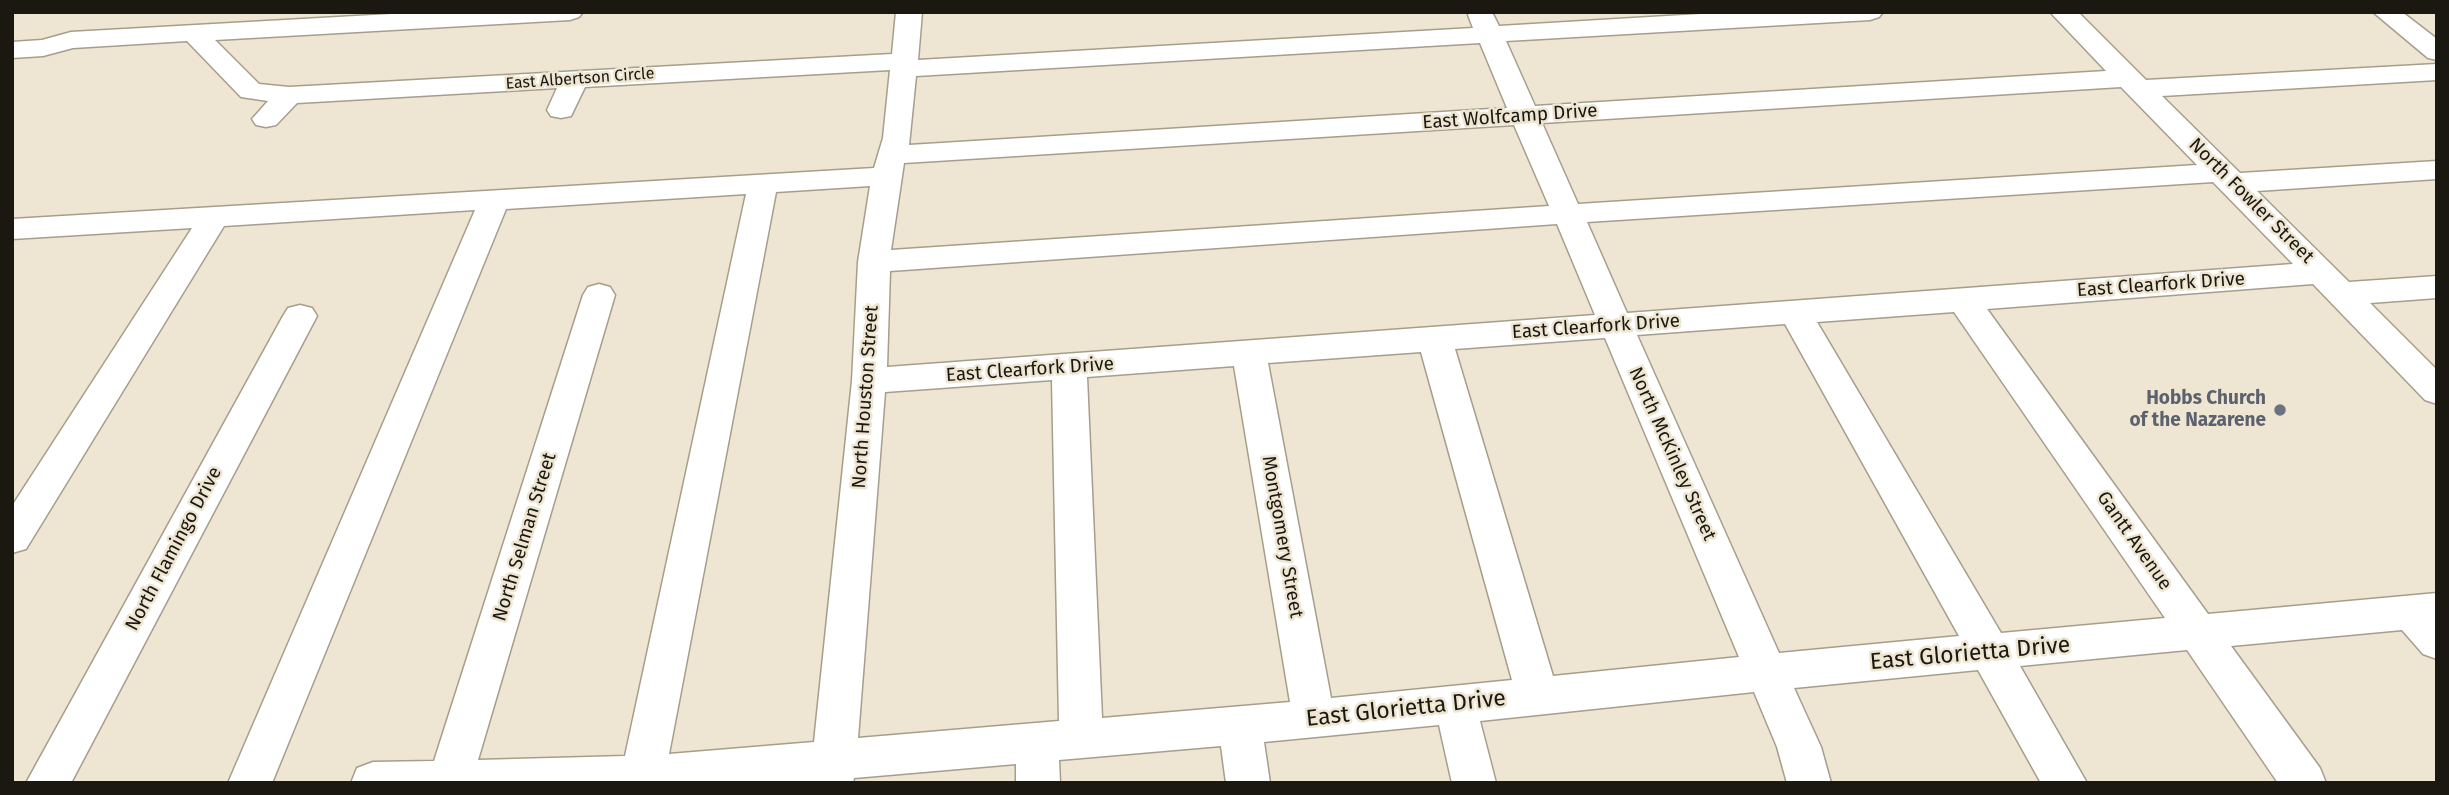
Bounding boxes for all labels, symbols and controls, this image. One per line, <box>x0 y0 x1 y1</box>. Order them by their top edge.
street label: East Albertson Circle <box>505 64 655 94</box>
street label: East Wolfcamp Drive <box>1422 100 1598 134</box>
street label: North Fowler Street <box>2184 134 2318 268</box>
street label: East Clearfork Drive <box>2076 268 2246 302</box>
street label: North Houston Street <box>848 305 884 489</box>
street label: East Clearfork Drive <box>1511 310 1681 344</box>
street label: East Clearfork Drive <box>945 353 1115 387</box>
street label: North McKinley Street <box>1623 364 1721 544</box>
place label: Hobbs Church of the Nazarene <box>2130 388 2266 432</box>
marker: Hobbs Church of the Nazarene <box>2272 402 2288 418</box>
street label: North Selman Street <box>489 450 561 624</box>
street label: Montgomery Street <box>1257 454 1307 620</box>
street label: North Flamingo Drive <box>121 463 227 635</box>
street label: Gantt Avenue <box>2092 487 2176 595</box>
street label: East Glorietta Drive <box>1869 631 2071 677</box>
street label: East Glorietta Drive <box>1305 685 1507 733</box>

